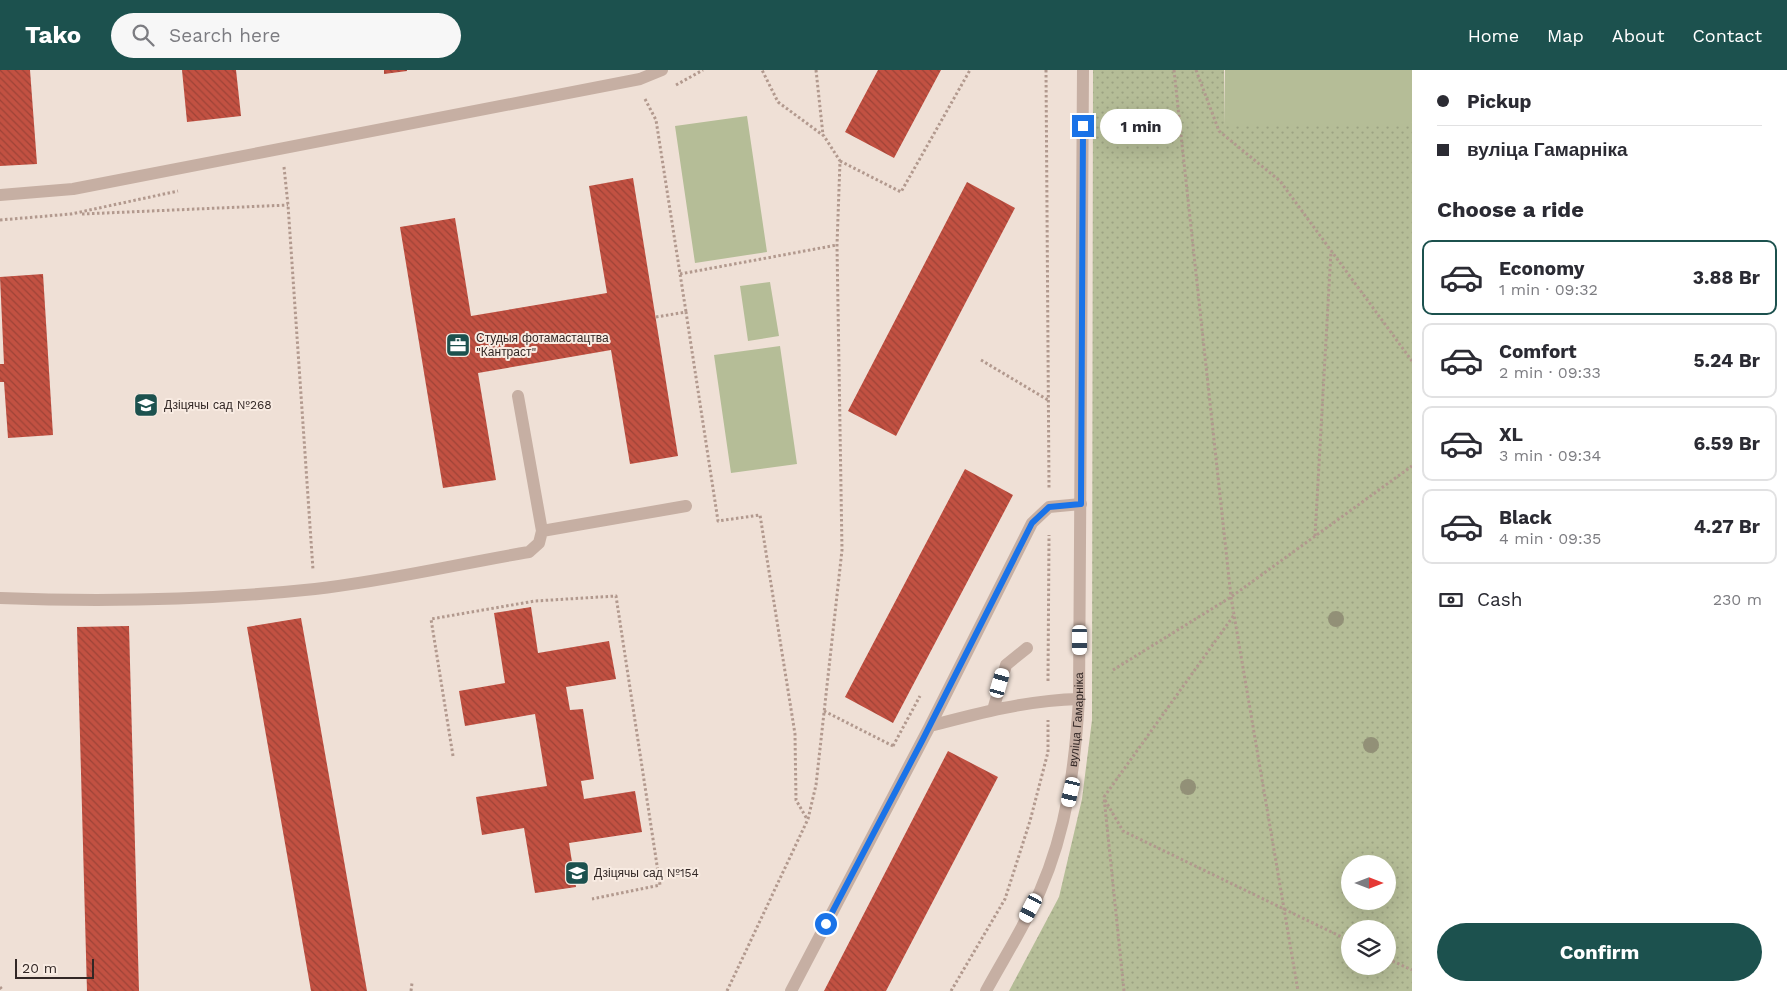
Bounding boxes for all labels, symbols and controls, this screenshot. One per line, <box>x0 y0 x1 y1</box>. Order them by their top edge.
search box <box>111 13 461 58</box>
text: Tako <box>25 21 81 49</box>
icon: search <box>129 21 157 49</box>
text: Search here <box>169 24 280 47</box>
text: Home <box>1468 25 1519 46</box>
text: Map <box>1547 25 1584 46</box>
text: About <box>1612 25 1664 46</box>
text: Contact <box>1692 25 1762 46</box>
text: Pickup <box>1467 90 1531 113</box>
callout: 1 min <box>1100 108 1183 144</box>
route end <box>1072 115 1094 137</box>
text: 1 min <box>1120 117 1162 136</box>
text: вуліца Гамарніка <box>1467 138 1628 161</box>
text: Choose a ride <box>1437 197 1584 222</box>
icon: car <box>1439 255 1484 300</box>
text: Economy <box>1499 257 1584 280</box>
text: 3.88 Br <box>1693 266 1760 289</box>
text: 1 min · 09:32 <box>1499 280 1598 299</box>
place label: Студыя фотамастацтва "Кантраст" <box>476 331 609 359</box>
office icon: Студыя фотамастацтва "Кантраст" <box>445 332 471 358</box>
icon: car <box>1439 338 1484 383</box>
text: Comfort <box>1499 340 1577 363</box>
text: 5.24 Br <box>1693 349 1760 372</box>
text: 2 min · 09:33 <box>1499 363 1601 382</box>
school or university icon: Дзіцячы сад №268 <box>133 392 159 418</box>
place label: Дзіцячы сад №268 <box>164 398 272 412</box>
icon: car <box>1439 421 1484 466</box>
text: XL <box>1499 423 1523 446</box>
text: 6.59 Br <box>1693 432 1760 455</box>
text: 3 min · 09:34 <box>1499 446 1601 465</box>
icon: car <box>1439 504 1484 549</box>
text: Black <box>1499 506 1552 529</box>
text: 4.27 Br <box>1694 515 1760 538</box>
text: 4 min · 09:35 <box>1499 529 1601 548</box>
icon: cash <box>1437 586 1465 614</box>
text: Cash <box>1477 588 1523 611</box>
text: 230 m <box>1713 590 1762 609</box>
car <box>1072 625 1087 655</box>
car <box>988 667 1011 699</box>
street label: вуліца Гамарніка <box>1066 672 1086 768</box>
car <box>1060 776 1081 808</box>
north arrow <box>1341 855 1396 910</box>
map controls <box>1341 855 1396 975</box>
school or university icon: Дзіцячы сад №154 <box>564 860 590 886</box>
place label: Дзіцячы сад №154 <box>594 866 699 880</box>
car <box>1017 891 1044 925</box>
route start <box>815 913 837 935</box>
button: layers <box>1341 920 1396 975</box>
button: Confirm <box>1437 923 1762 981</box>
scale bar <box>15 956 94 979</box>
text: 20 m <box>22 960 57 976</box>

